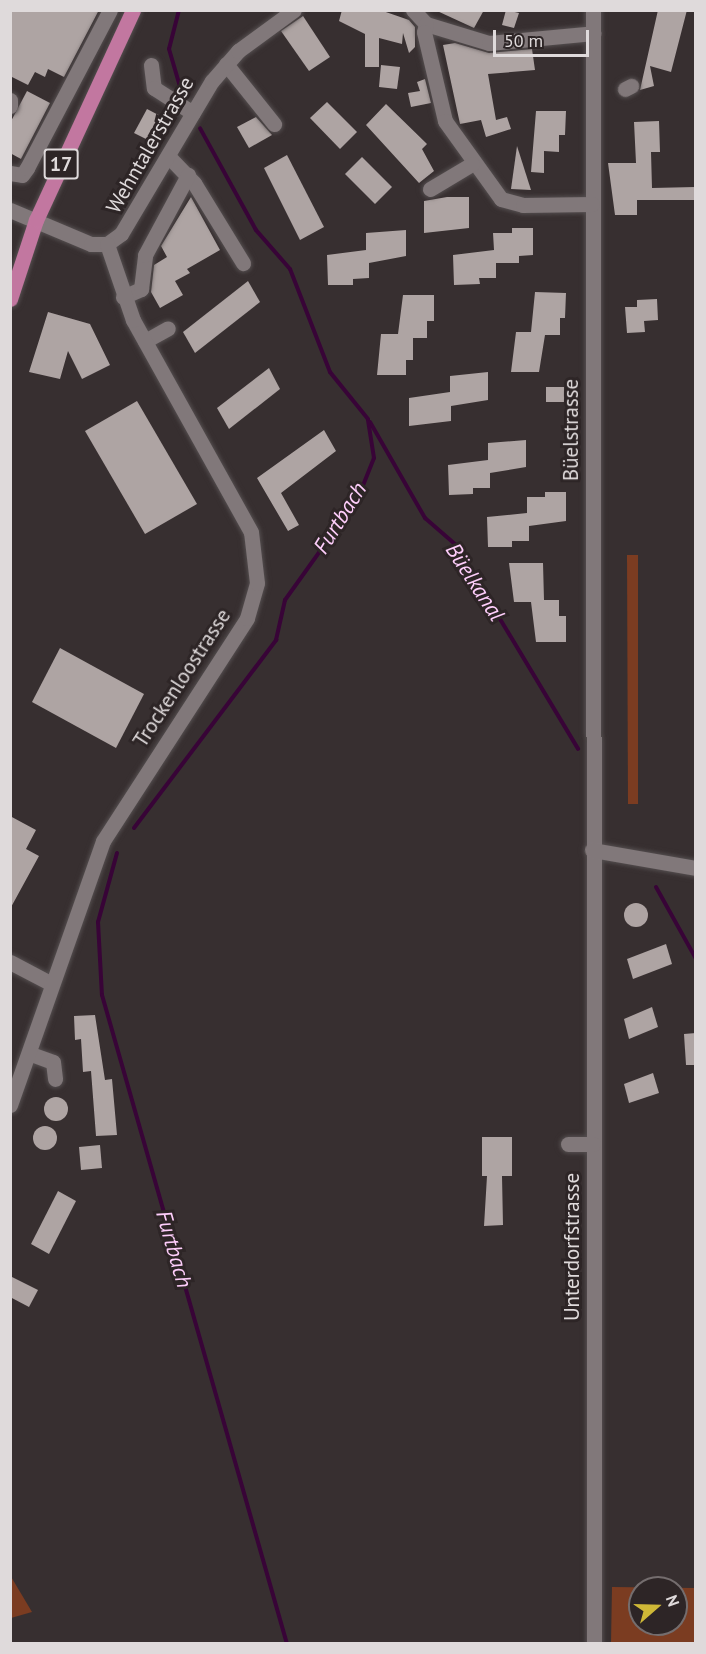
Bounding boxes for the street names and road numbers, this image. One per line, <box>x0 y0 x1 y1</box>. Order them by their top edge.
street label: Wehntalerstrasse <box>101 72 199 218</box>
road number: 17 <box>43 147 79 181</box>
street label: Büelstrasse <box>558 379 584 481</box>
street label: Trockenloostrasse <box>128 604 236 752</box>
street label: Unterdorfstrasse <box>559 1173 585 1321</box>

